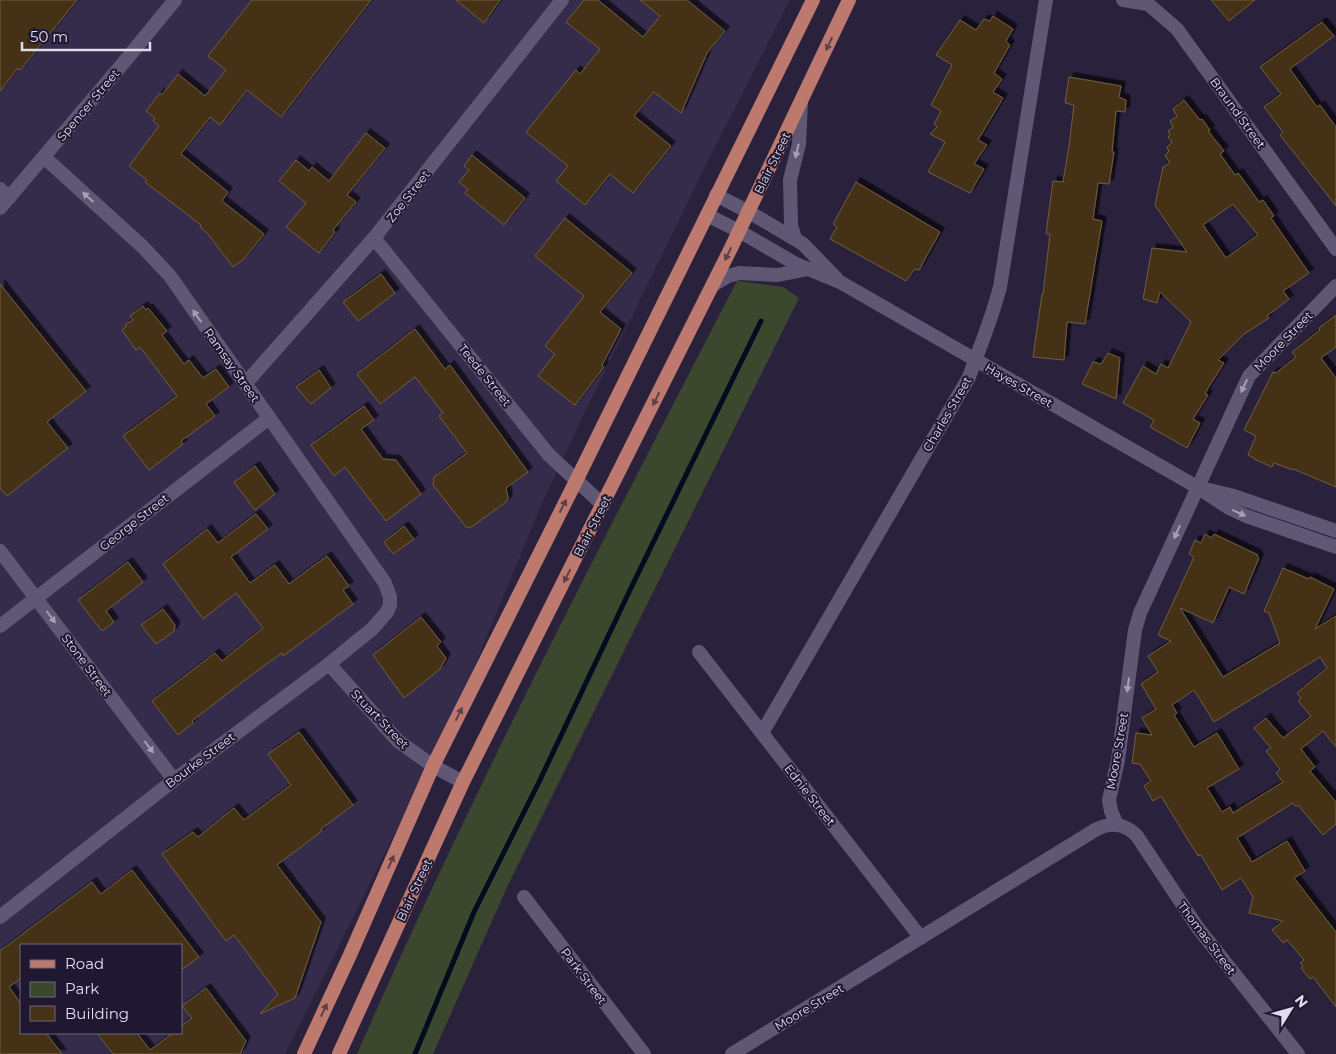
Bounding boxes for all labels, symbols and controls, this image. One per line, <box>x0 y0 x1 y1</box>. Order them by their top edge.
scale bar <box>22 20 150 52</box>
text: 50 m <box>30 27 68 46</box>
one-way arrow <box>824 37 832 51</box>
street label: Spencer Street <box>54 66 122 144</box>
street label: Braund Street <box>1207 75 1269 152</box>
street label: Blair Street <box>751 130 793 196</box>
one-way arrow <box>793 144 801 159</box>
street label: Zoe Street <box>383 167 433 225</box>
one-way arrow <box>82 191 94 203</box>
one-way arrow <box>724 247 732 261</box>
street label: Moore Street <box>1251 308 1316 374</box>
one-way arrow <box>192 309 202 322</box>
street label: Ramsay Street <box>201 325 263 405</box>
street label: Teede Street <box>455 341 515 409</box>
street label: Hayes Street <box>983 360 1056 410</box>
street label: Charles Street <box>919 374 975 454</box>
one-way arrow <box>1240 379 1249 394</box>
one-way arrow <box>652 392 660 406</box>
street label: George Street <box>96 490 172 554</box>
street label: Blair Street <box>570 493 614 559</box>
one-way arrow <box>559 499 567 513</box>
one-way arrow <box>1232 509 1246 517</box>
one-way arrow <box>1173 525 1181 539</box>
one-way arrow <box>563 569 571 583</box>
one-way arrow <box>45 611 56 624</box>
street label: Stone Street <box>59 631 115 699</box>
one-way arrow <box>1124 677 1132 693</box>
street label: Stuart Street <box>348 686 412 752</box>
one-way arrow <box>455 707 463 721</box>
street label: Moore Street <box>1103 711 1131 791</box>
street label: Bourke Street <box>162 729 238 791</box>
one-way arrow <box>144 740 154 754</box>
street label: Ednie Street <box>781 761 839 829</box>
one-way arrow <box>387 854 395 869</box>
street label: Blair Street <box>393 856 435 923</box>
street label: Thomas Street <box>1175 898 1239 978</box>
legend <box>20 944 182 1034</box>
street label: Park Street <box>558 945 610 1007</box>
text: Road <box>65 954 104 973</box>
text: Park <box>65 979 99 998</box>
street label: Moore Street <box>772 980 846 1033</box>
north arrow <box>1266 984 1316 1034</box>
text: N <box>1291 991 1312 1011</box>
one-way arrow <box>320 1003 328 1017</box>
text: Building <box>65 1004 129 1023</box>

